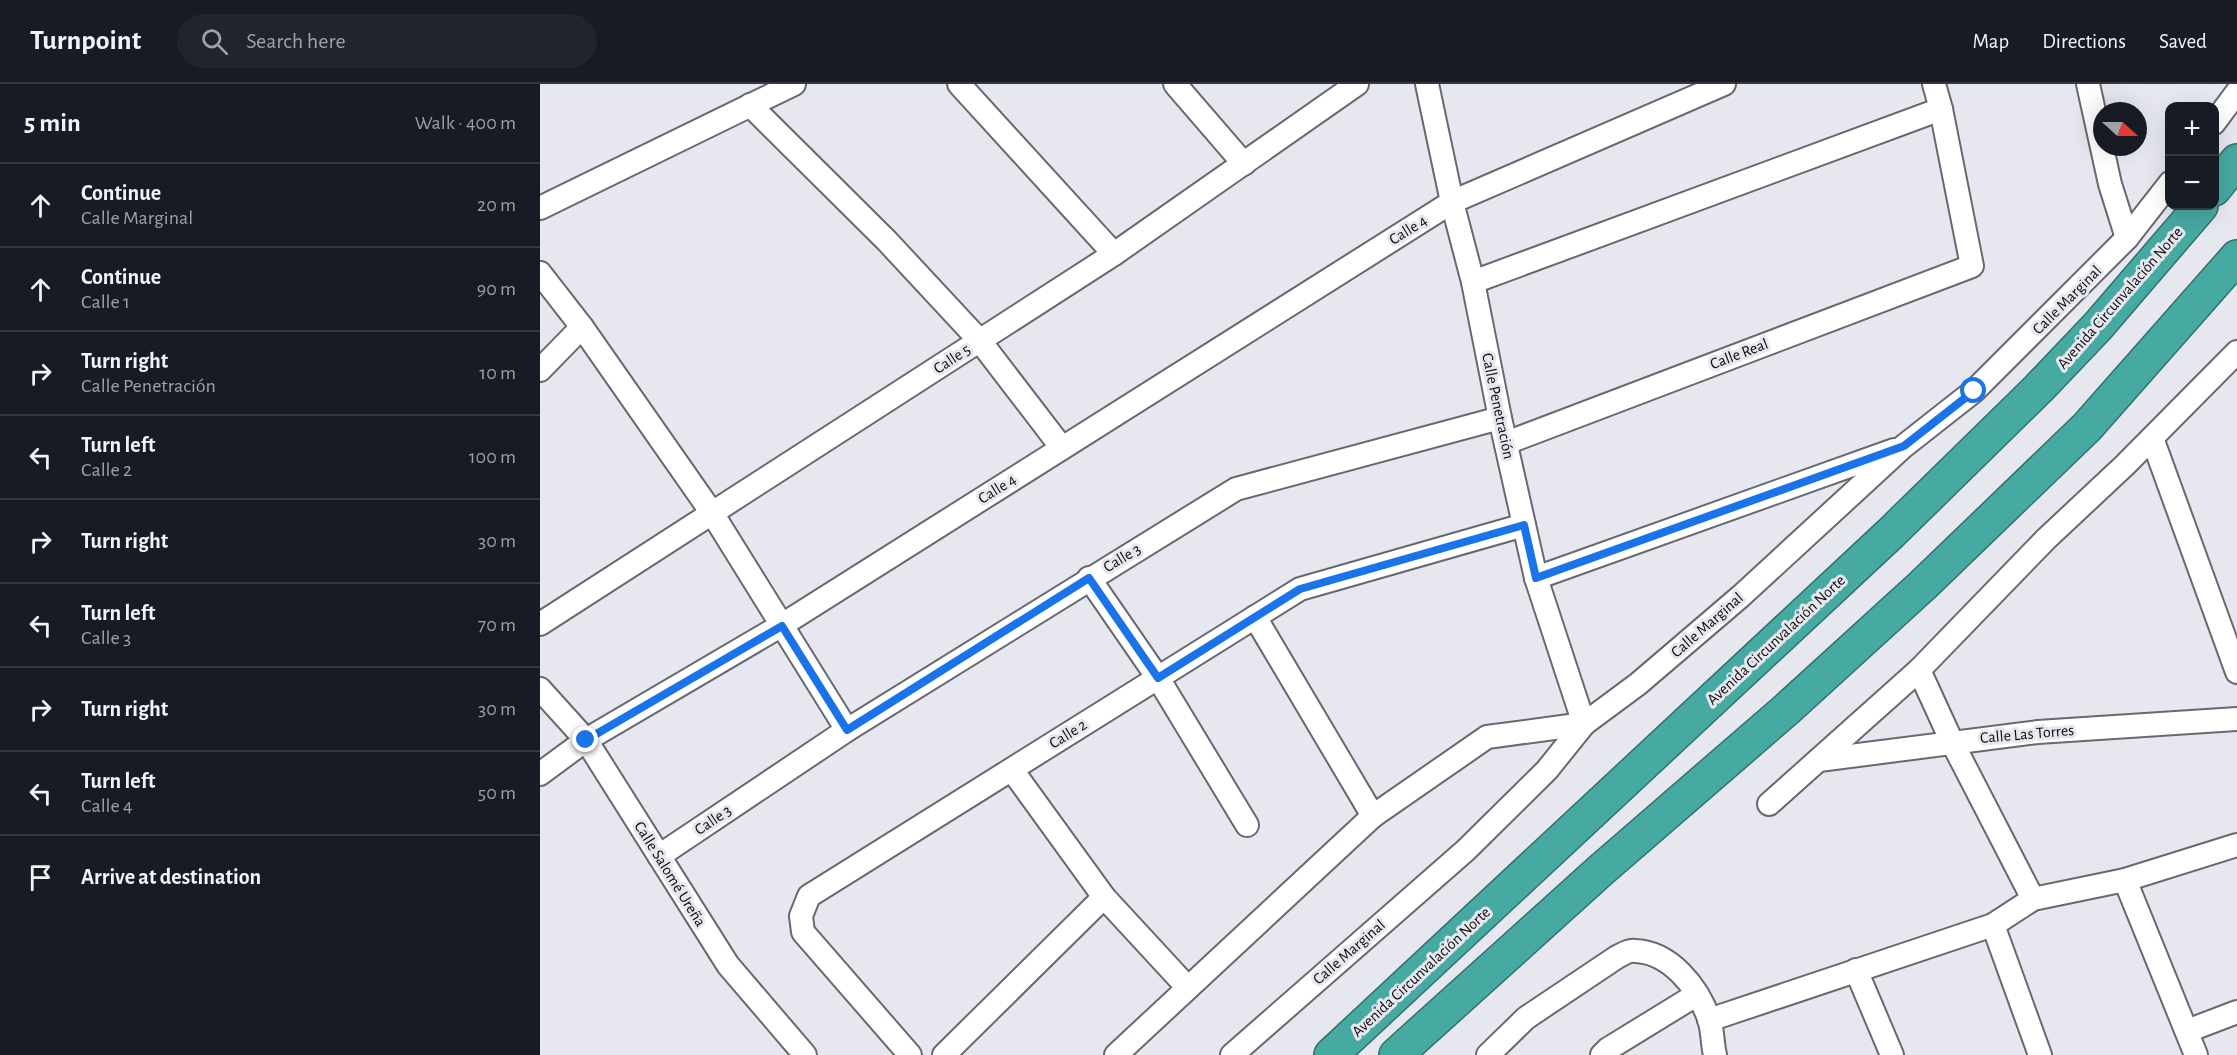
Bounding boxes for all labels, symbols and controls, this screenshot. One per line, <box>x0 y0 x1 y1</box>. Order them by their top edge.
search box <box>177 14 597 68</box>
icon: search <box>198 25 231 58</box>
text: Turnpoint <box>30 27 141 55</box>
text: Search here <box>246 30 346 52</box>
text: Map <box>1973 31 2009 52</box>
text: Directions <box>2042 31 2126 52</box>
text: Saved <box>2159 31 2207 52</box>
north arrow <box>2093 102 2147 156</box>
map controls <box>2165 102 2219 210</box>
button: + <box>2165 102 2219 156</box>
text: 5 min <box>24 110 81 136</box>
text: Walk · 400 m <box>415 113 516 133</box>
button: − <box>2165 156 2219 210</box>
text: Continue <box>81 182 161 204</box>
icon: ahead <box>24 189 57 222</box>
text: 20 m <box>477 195 516 215</box>
text: Calle Marginal <box>81 208 193 228</box>
street label: Calle 4 <box>1386 212 1430 248</box>
street label: Avenida Circunvalación Norte <box>2054 224 2186 372</box>
street label: Calle Marginal <box>2030 263 2104 337</box>
text: Continue <box>81 266 161 288</box>
icon: ahead <box>24 273 57 306</box>
text: 90 m <box>477 279 516 299</box>
text: Calle 1 <box>81 292 130 312</box>
street label: Calle Real <box>1708 336 1770 372</box>
street label: Calle 5 <box>931 341 973 377</box>
text: Turn right <box>81 350 168 372</box>
street label: Calle Penetración <box>1479 352 1517 460</box>
icon: right <box>24 357 57 390</box>
text: 10 m <box>479 363 516 383</box>
text: Calle Penetración <box>81 376 216 396</box>
route start <box>1960 377 1986 403</box>
text: Turn left <box>81 434 155 456</box>
icon: left <box>24 441 57 474</box>
text: 100 m <box>469 447 516 467</box>
text: Calle 2 <box>81 460 132 480</box>
street label: Calle 4 <box>975 471 1019 507</box>
icon: right <box>24 525 57 558</box>
text: Turn right <box>81 530 168 552</box>
text: 30 m <box>478 531 516 551</box>
street label: Calle 3 <box>1101 541 1143 575</box>
street label: Avenida Circunvalación Norte <box>1704 572 1848 708</box>
street label: Calle Marginal <box>1668 590 1746 660</box>
text: Turn left <box>81 602 155 624</box>
icon: left <box>24 609 57 642</box>
text: 70 m <box>478 615 516 635</box>
text: Calle 3 <box>81 628 131 648</box>
icon: right <box>24 693 57 726</box>
text: Turn right <box>81 698 168 720</box>
text: 30 m <box>478 699 516 719</box>
street label: Calle 2 <box>1046 716 1090 752</box>
street label: Calle Las Torres <box>1979 722 2075 746</box>
route end <box>572 726 598 752</box>
text: Turn left <box>81 770 155 792</box>
icon: left <box>24 777 57 810</box>
text: 50 m <box>478 783 516 803</box>
text: Calle 4 <box>81 796 133 816</box>
street label: Calle 3 <box>692 802 734 838</box>
street label: Calle Salomé Ureña <box>631 819 709 929</box>
icon: arrive <box>24 861 57 894</box>
text: Arrive at destination <box>81 866 261 888</box>
street label: Avenida Circunvalación Norte <box>1349 904 1493 1040</box>
street label: Calle Marginal <box>1310 917 1388 987</box>

